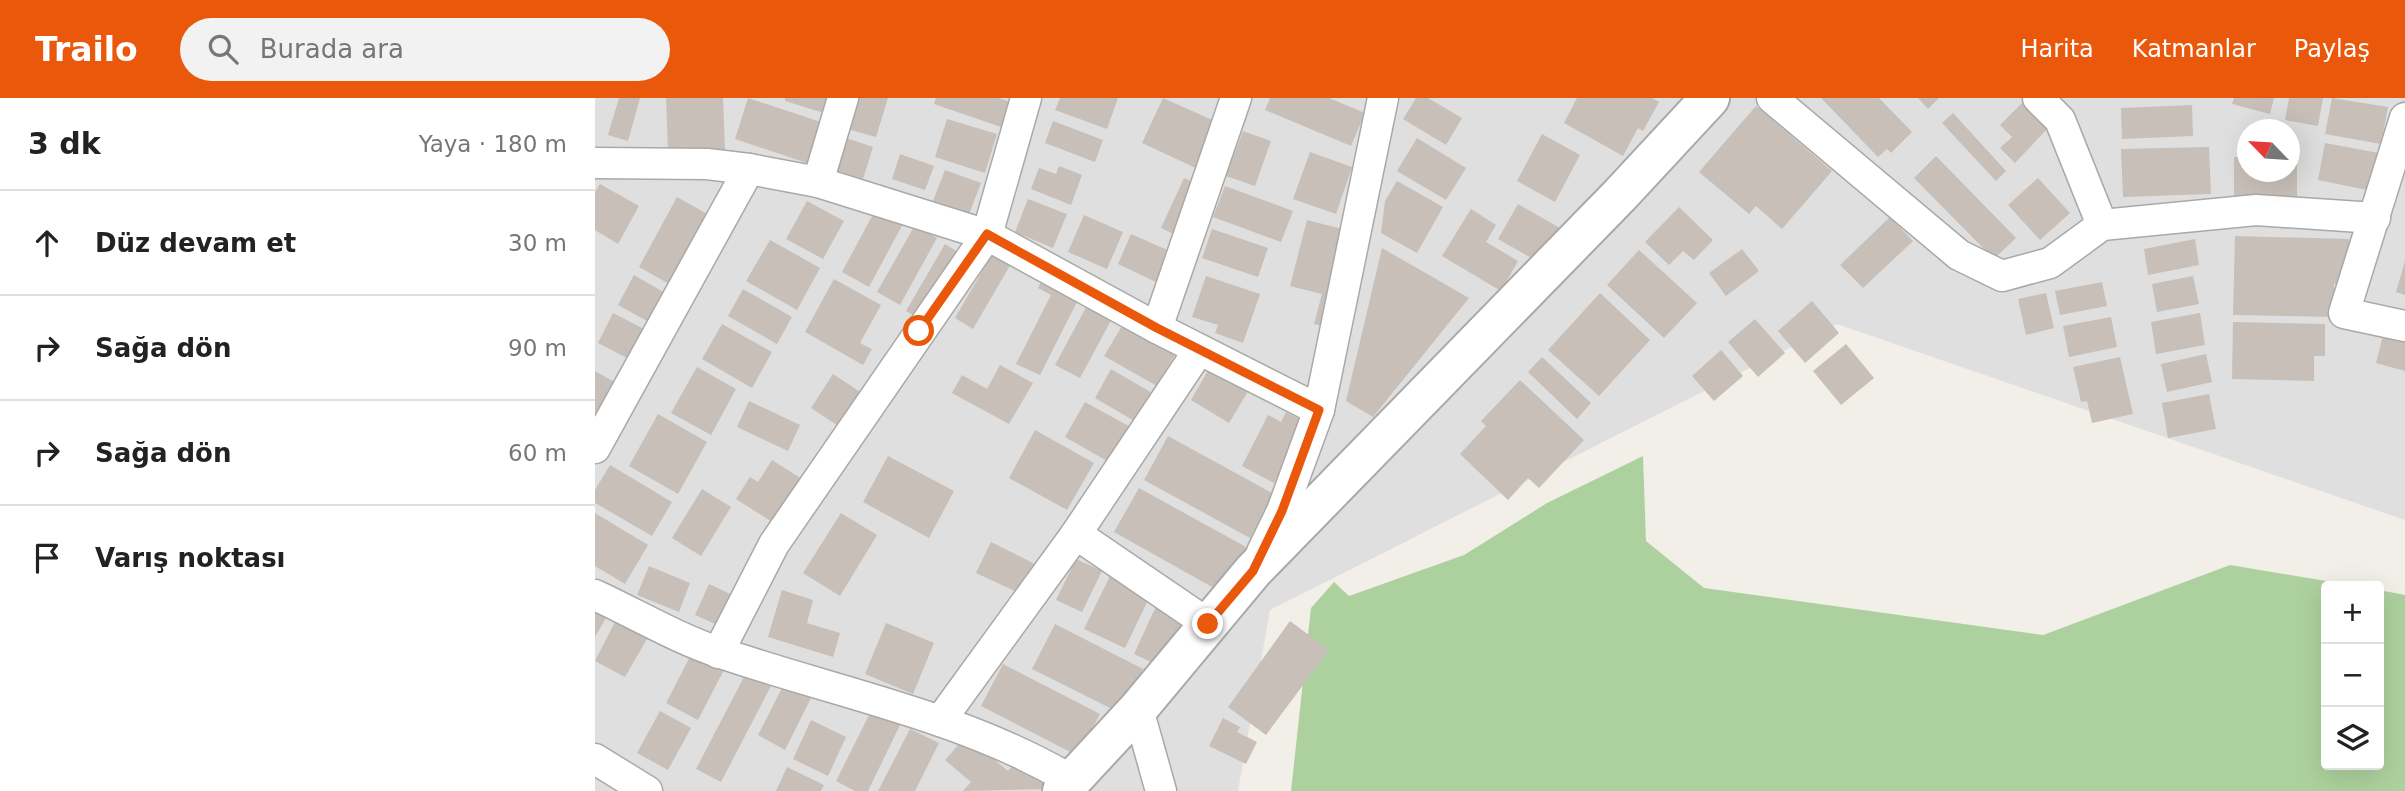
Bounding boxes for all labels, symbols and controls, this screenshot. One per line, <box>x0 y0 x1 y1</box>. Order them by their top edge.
search box <box>180 18 670 81</box>
text: Trailo <box>35 30 138 69</box>
icon: search <box>204 30 242 68</box>
text: Burada ara <box>260 34 404 64</box>
text: Harita <box>2020 35 2094 63</box>
text: Katmanlar <box>2132 35 2256 63</box>
text: Paylaş <box>2294 35 2370 63</box>
north arrow <box>2237 119 2300 182</box>
text: 3 dk <box>28 126 101 161</box>
text: Yaya · 180 m <box>419 131 567 157</box>
icon: ahead <box>28 224 66 262</box>
text: Düz devam et <box>95 228 296 258</box>
text: 30 m <box>508 230 567 256</box>
route start <box>903 315 934 346</box>
icon: right <box>28 329 66 367</box>
text: Sağa dön <box>95 333 231 363</box>
text: 90 m <box>508 335 567 361</box>
icon: right <box>28 434 66 472</box>
text: Sağa dön <box>95 438 231 468</box>
text: 60 m <box>508 440 567 466</box>
icon: arrive <box>28 539 66 577</box>
text: Varış noktası <box>95 543 286 573</box>
map controls <box>2321 581 2384 770</box>
button: + <box>2321 581 2384 644</box>
route end <box>1192 608 1223 639</box>
button: − <box>2321 644 2384 707</box>
button: layers <box>2321 707 2384 770</box>

